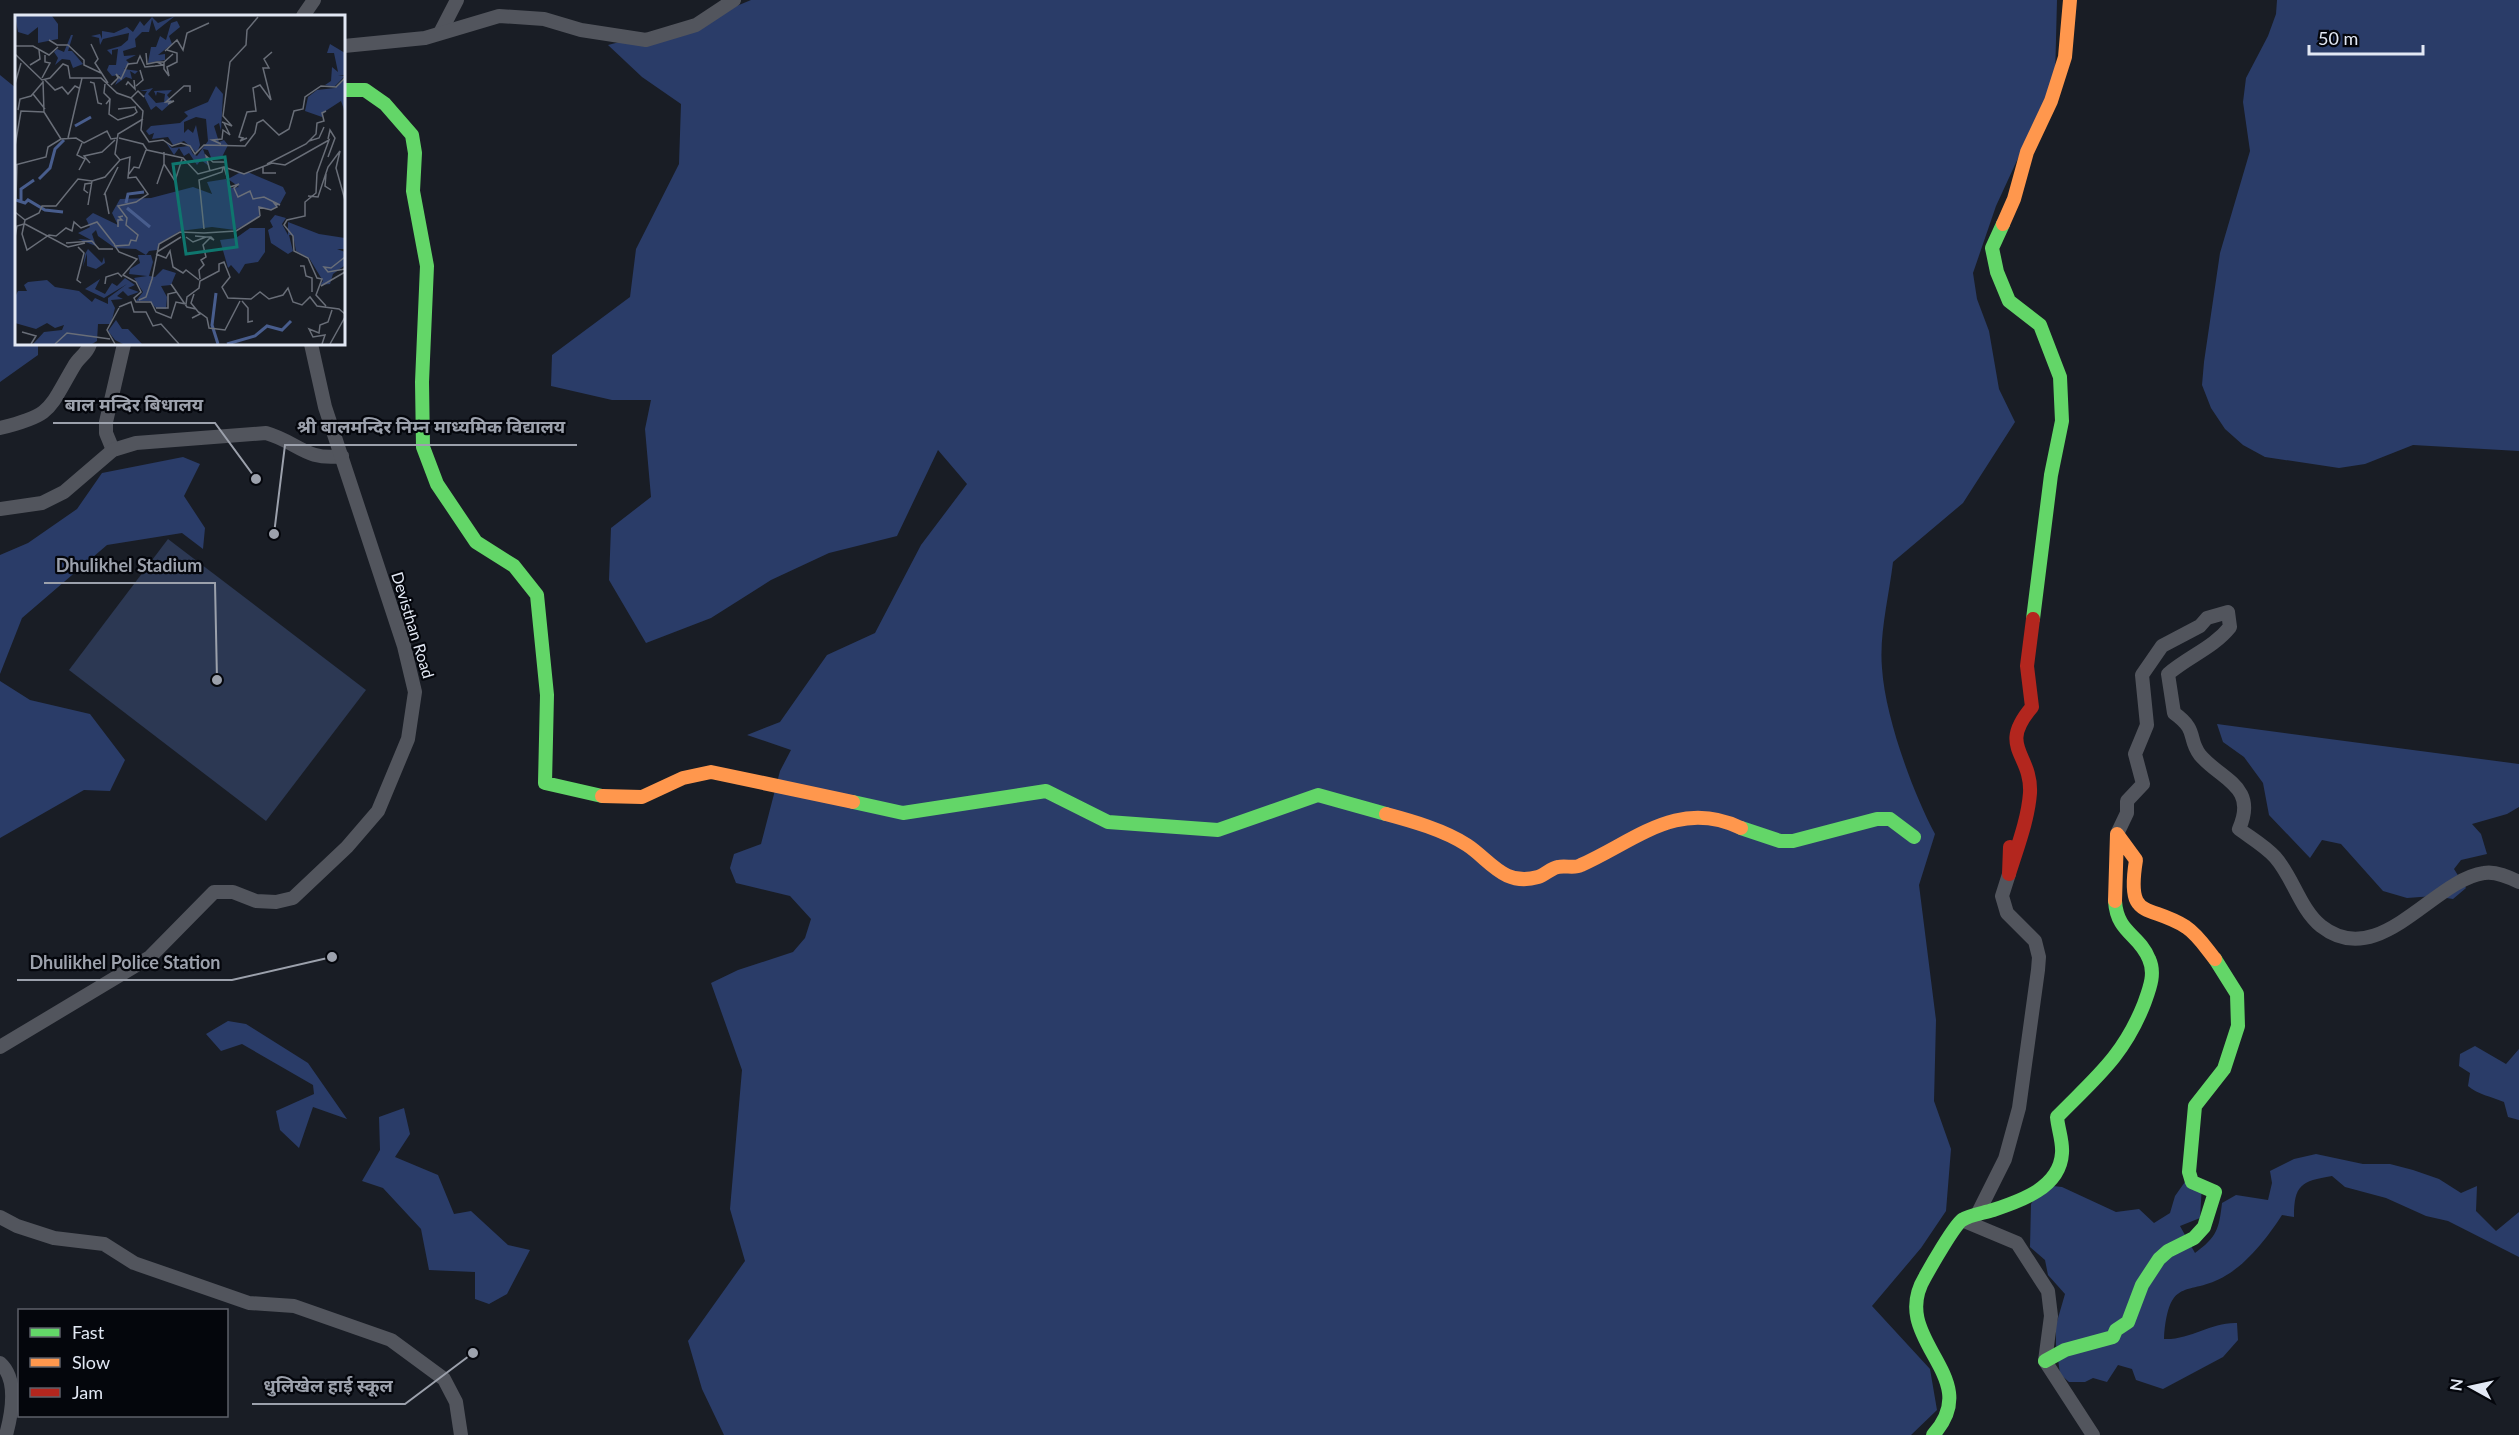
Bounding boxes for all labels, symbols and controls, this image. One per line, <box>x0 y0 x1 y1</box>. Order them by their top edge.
inset map <box>15 15 345 345</box>
scale bar <box>2309 18 2423 56</box>
text: 50 m <box>2318 27 2358 49</box>
callout: बाल मन्दिर बिधालय <box>53 387 215 423</box>
text: बाल मन्दिर बिधालय <box>65 393 204 415</box>
callout: श्री बालमन्दिर निम्न माध्यमिक विद्यालय <box>285 409 577 445</box>
text: श्री बालमन्दिर निम्न माध्यमिक विद्यालय <box>297 415 566 437</box>
callout: Dhulikhel Stadium <box>44 547 215 583</box>
text: Dhulikhel Stadium <box>56 554 202 576</box>
street label: Devisthan Road <box>388 569 439 680</box>
callout: Dhulikhel Police Station <box>17 944 232 980</box>
text: Dhulikhel Police Station <box>30 951 221 973</box>
legend <box>18 1309 228 1417</box>
text: Fast <box>72 1321 105 1343</box>
text: Slow <box>72 1351 110 1373</box>
north arrow <box>2441 1357 2501 1417</box>
callout: धुलिखेल हाई स्कूल <box>252 1368 405 1404</box>
text: धुलिखेल हाई स्कूल <box>263 1374 393 1398</box>
text: N <box>2445 1377 2466 1392</box>
text: Jam <box>72 1381 103 1403</box>

